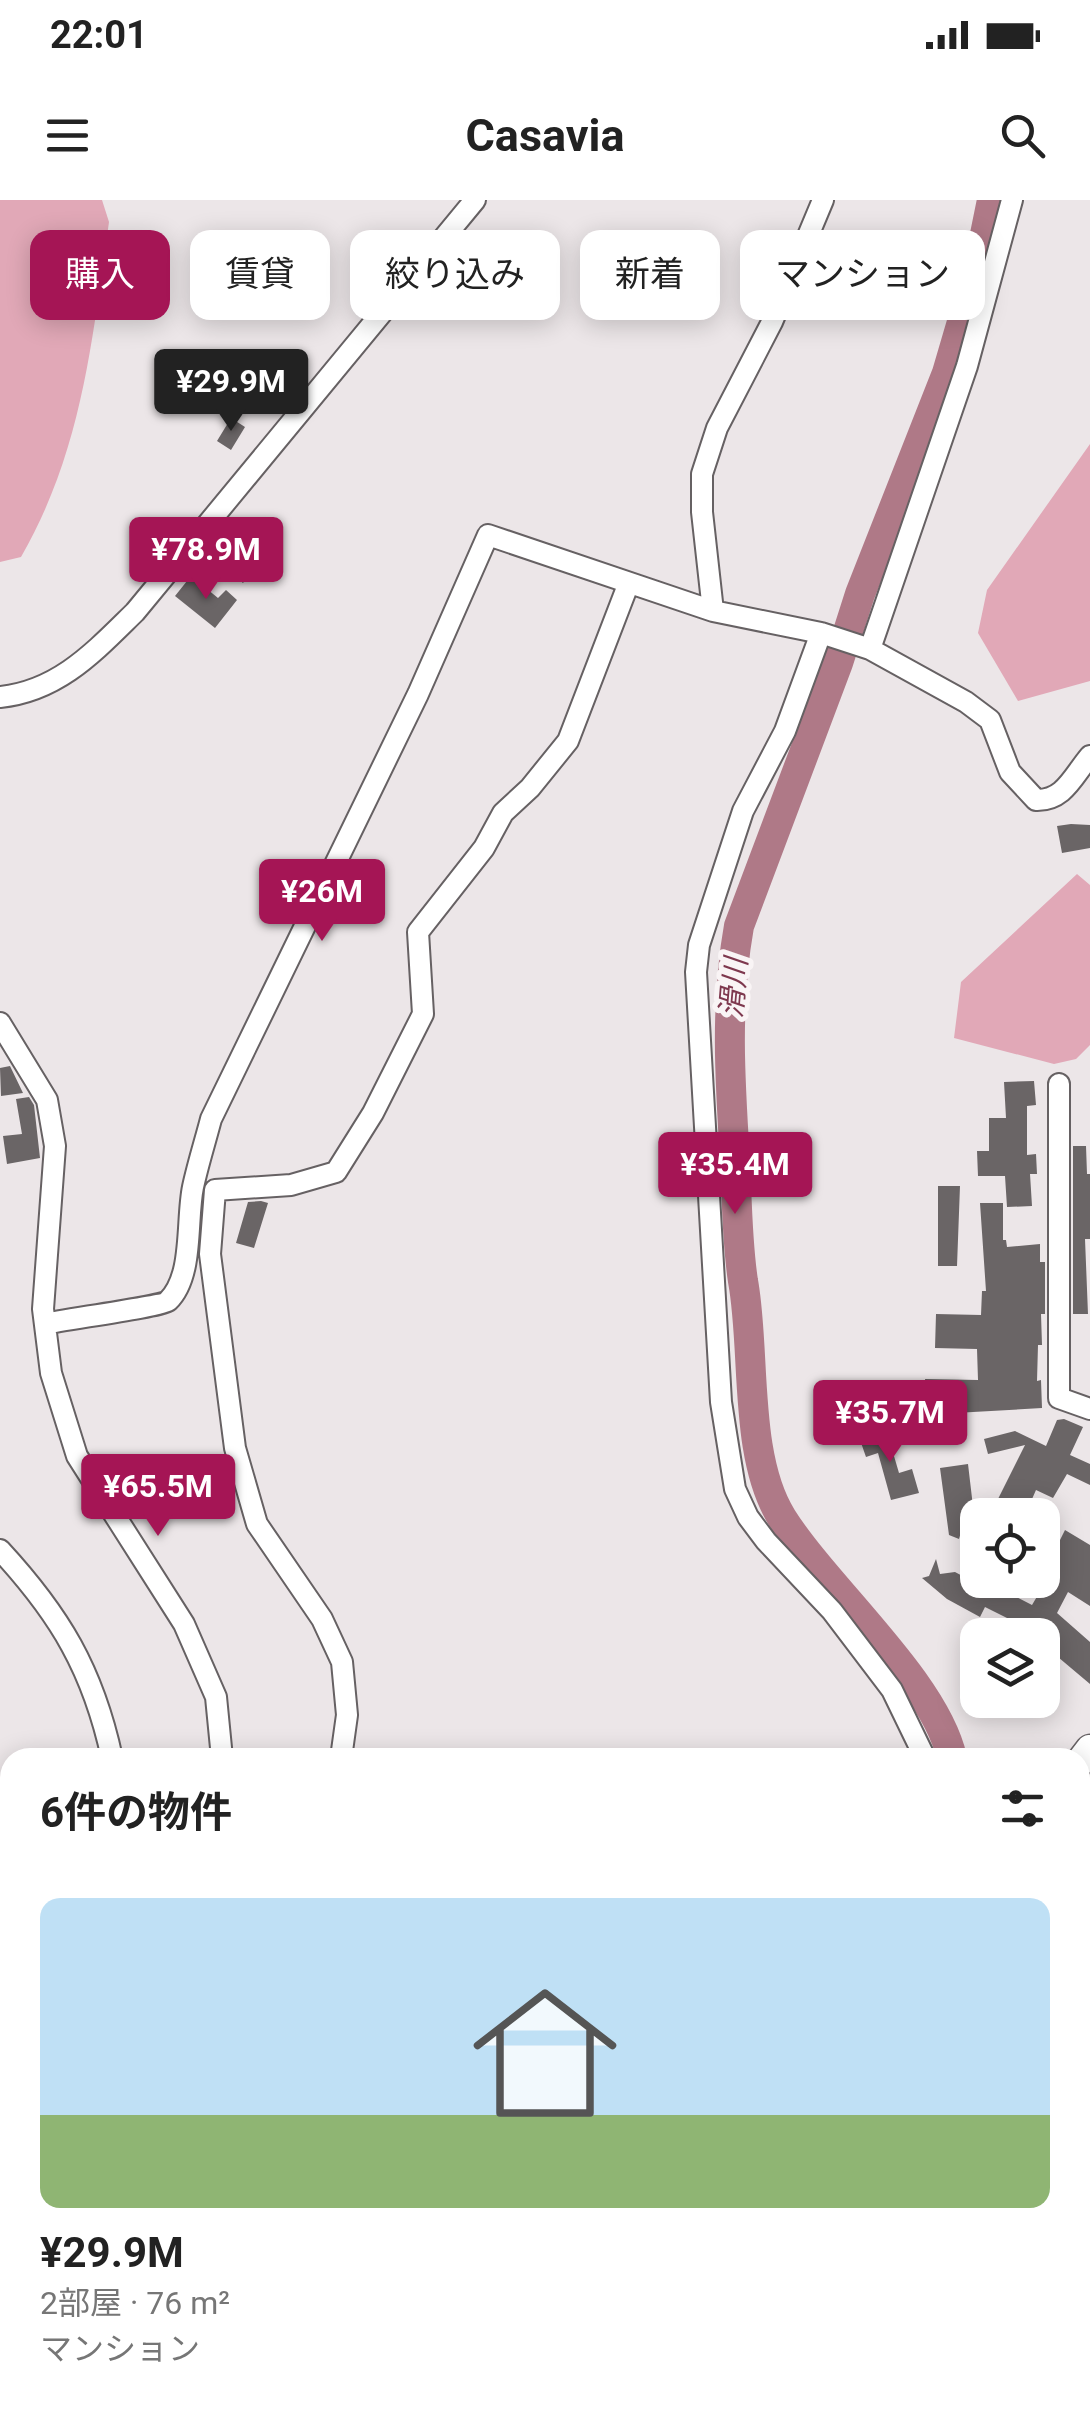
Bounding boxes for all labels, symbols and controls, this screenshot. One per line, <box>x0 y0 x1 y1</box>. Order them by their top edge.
text: 22:01 <box>50 13 148 57</box>
icon: menu <box>40 108 95 163</box>
icon: search <box>995 108 1050 163</box>
text: Casavia <box>465 109 625 162</box>
chip: 購入 <box>30 230 170 320</box>
chip: 賃貸 <box>190 230 330 320</box>
chip: 絞り込み <box>350 230 560 320</box>
chip: 新着 <box>580 230 720 320</box>
chip: マンション <box>740 230 985 320</box>
pin: ¥29.9M <box>150 349 312 434</box>
text: ¥29.9M <box>176 362 286 400</box>
pin: ¥78.9M <box>125 517 287 602</box>
text: ¥78.9M <box>151 530 261 568</box>
pin: ¥26M <box>263 859 381 944</box>
text: ¥26M <box>281 872 363 910</box>
water label: 滑川 <box>713 954 754 1019</box>
pin: ¥35.4M <box>654 1132 816 1217</box>
text: ¥35.4M <box>680 1145 790 1183</box>
pin: ¥35.7M <box>809 1380 971 1465</box>
text: ¥35.7M <box>835 1393 945 1431</box>
pin: ¥65.5M <box>77 1454 239 1539</box>
text: ¥65.5M <box>103 1467 213 1505</box>
map controls <box>960 1498 1060 1718</box>
button: locate <box>960 1498 1060 1598</box>
button: layers <box>960 1618 1060 1718</box>
icon: filters <box>995 1781 1050 1836</box>
text: 6件の物件 <box>40 1788 232 1837</box>
icon: home <box>455 1963 635 2143</box>
text: ¥29.9M <box>40 2228 184 2277</box>
text: 2部屋 · 76 m² <box>40 2284 230 2322</box>
text: マンション <box>40 2330 200 2368</box>

